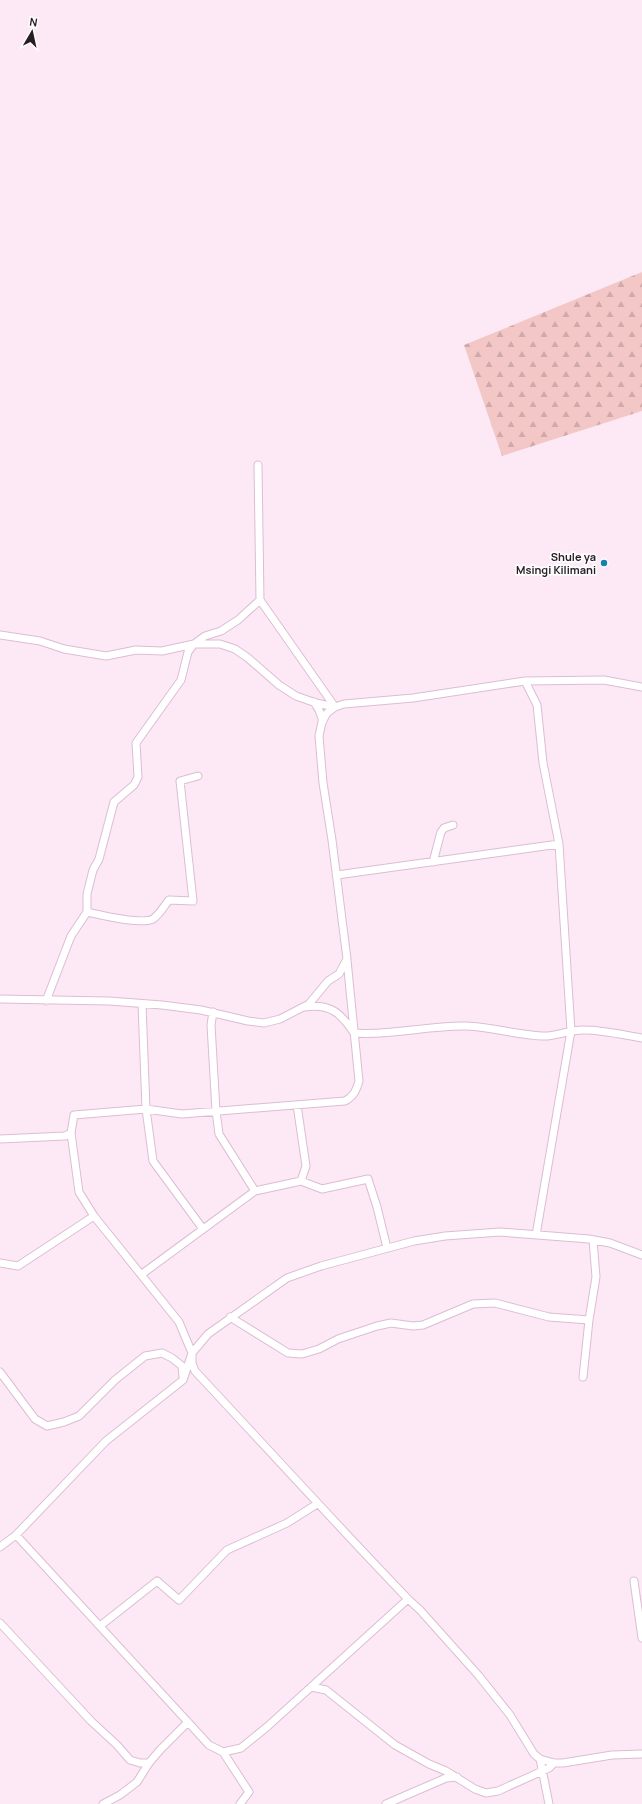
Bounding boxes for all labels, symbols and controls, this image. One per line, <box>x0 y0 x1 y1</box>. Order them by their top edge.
north arrow <box>12 12 52 52</box>
text: N <box>29 14 39 30</box>
place label: Shule ya Msingi Kilimani <box>516 549 596 577</box>
marker: Shule ya Msingi Kilimani <box>599 558 609 568</box>

